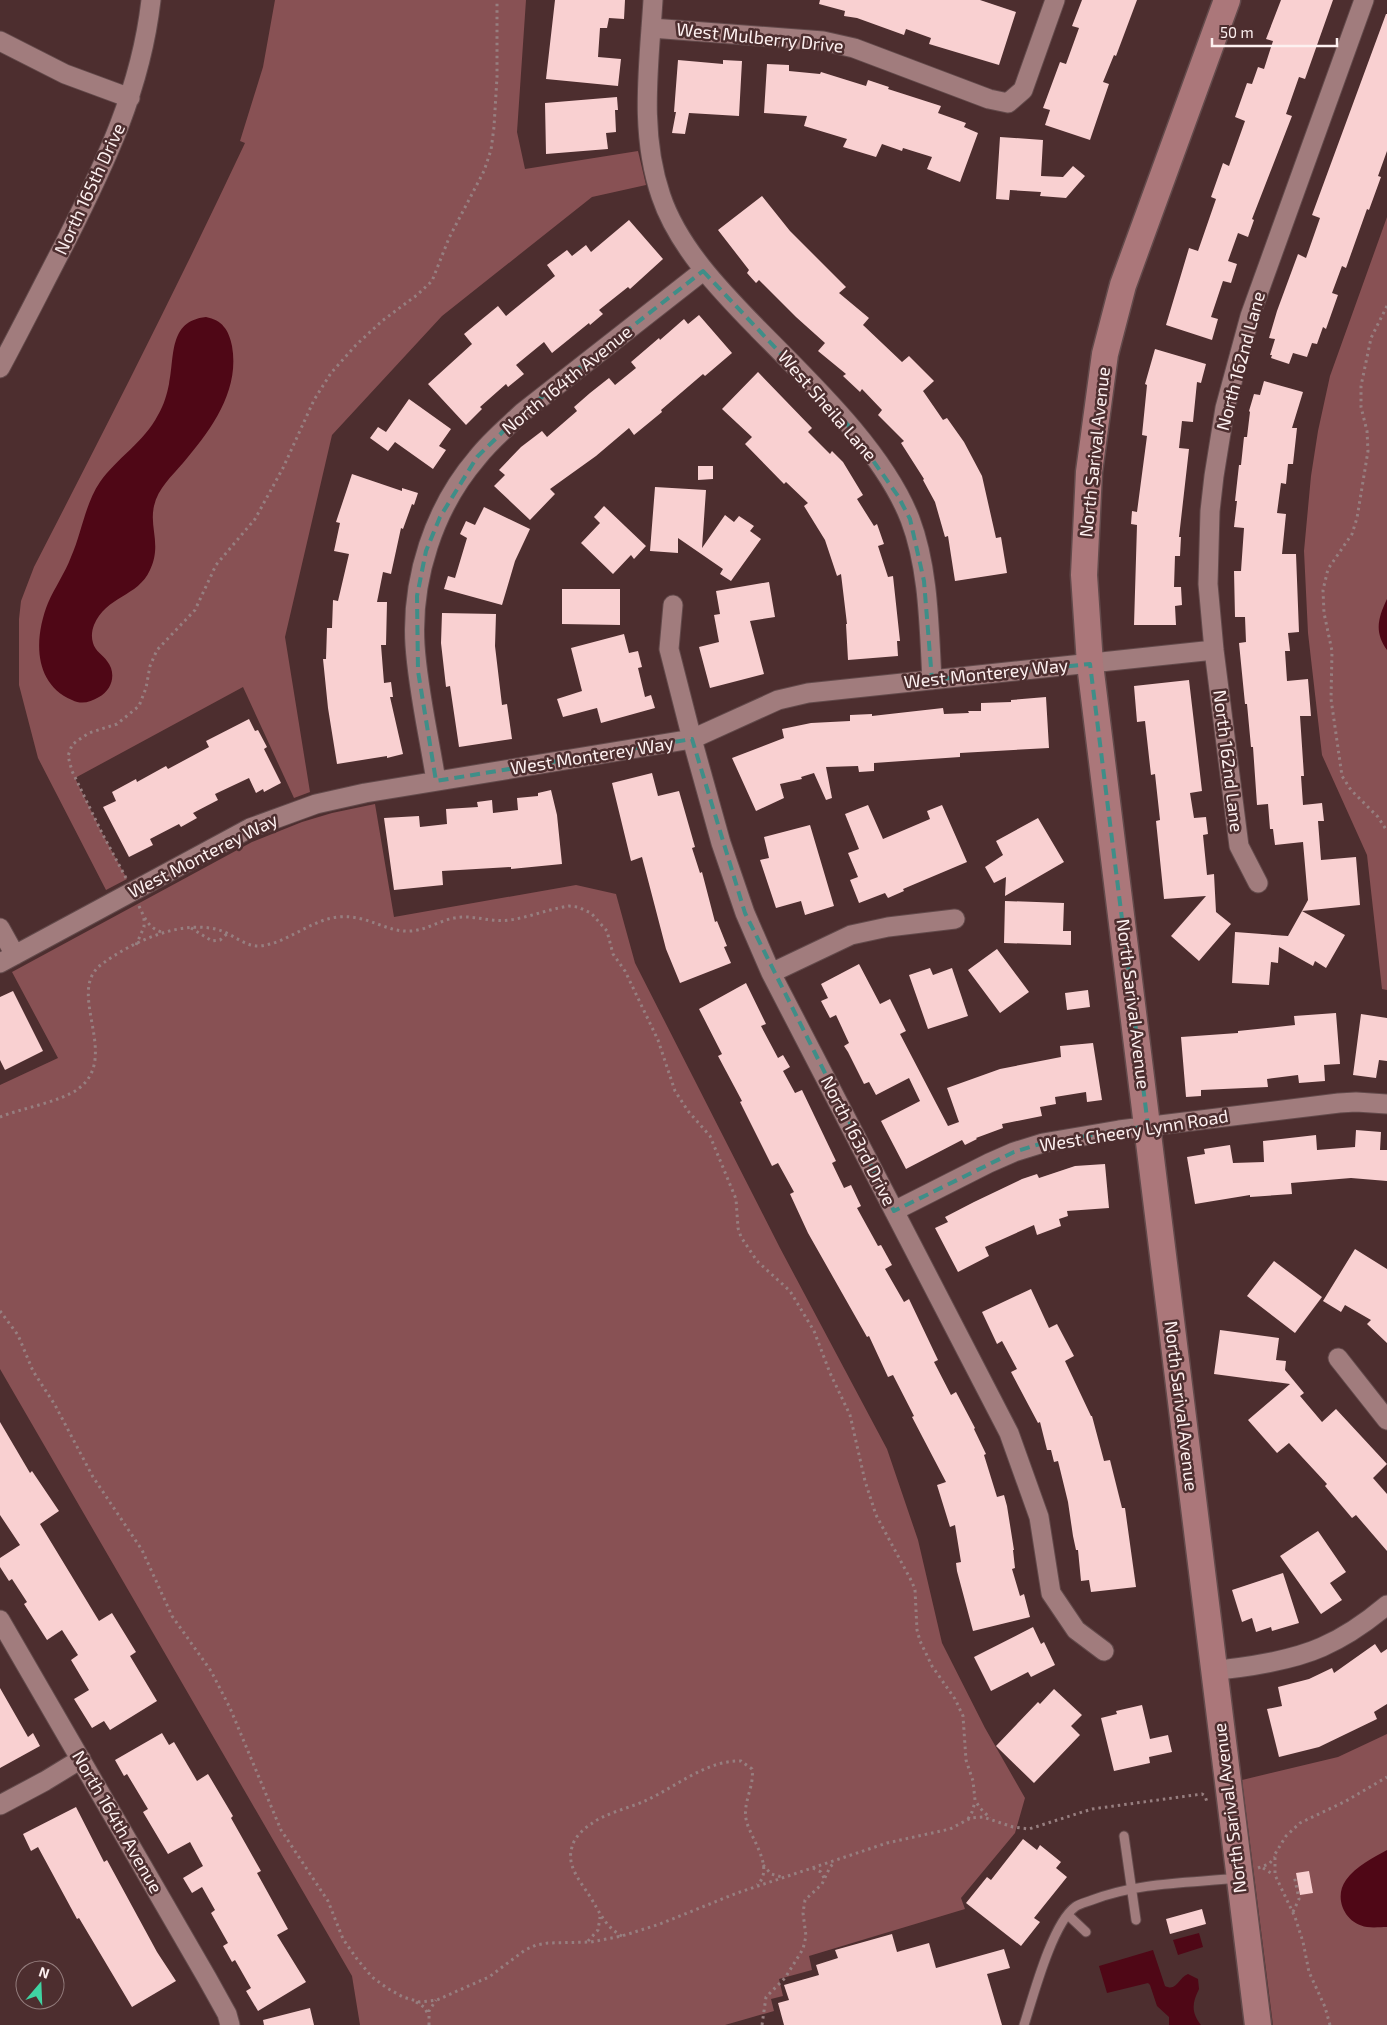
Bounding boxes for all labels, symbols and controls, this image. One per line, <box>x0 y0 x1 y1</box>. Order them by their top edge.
scale bar <box>1212 15 1337 47</box>
street label: West Mulberry Drive <box>675 17 845 57</box>
text: 50 m <box>1220 23 1254 41</box>
street label: North 165th Drive <box>49 119 129 258</box>
street label: North 162nd Lane <box>1211 289 1269 433</box>
street label: North 164th Avenue <box>497 320 636 439</box>
street label: West Sheila Lane <box>774 345 882 465</box>
street label: North Sarival Avenue <box>1074 366 1114 538</box>
street label: West Monterey Way <box>903 653 1070 693</box>
street label: North 162nd Lane <box>1209 689 1249 833</box>
street label: West Monterey Way <box>509 731 676 779</box>
street label: West Monterey Way <box>124 808 282 902</box>
street label: North Sarival Avenue <box>1113 918 1155 1090</box>
street label: North 163rd Drive <box>817 1072 901 1209</box>
street label: West Cheery Lynn Road <box>1038 1104 1230 1156</box>
street label: North Sarival Avenue <box>1161 1320 1203 1492</box>
street label: North Sarival Avenue <box>1208 1722 1250 1894</box>
street label: North 164th Avenue <box>68 1746 168 1897</box>
north arrow <box>15 1960 65 2010</box>
text: N <box>37 1963 52 1982</box>

